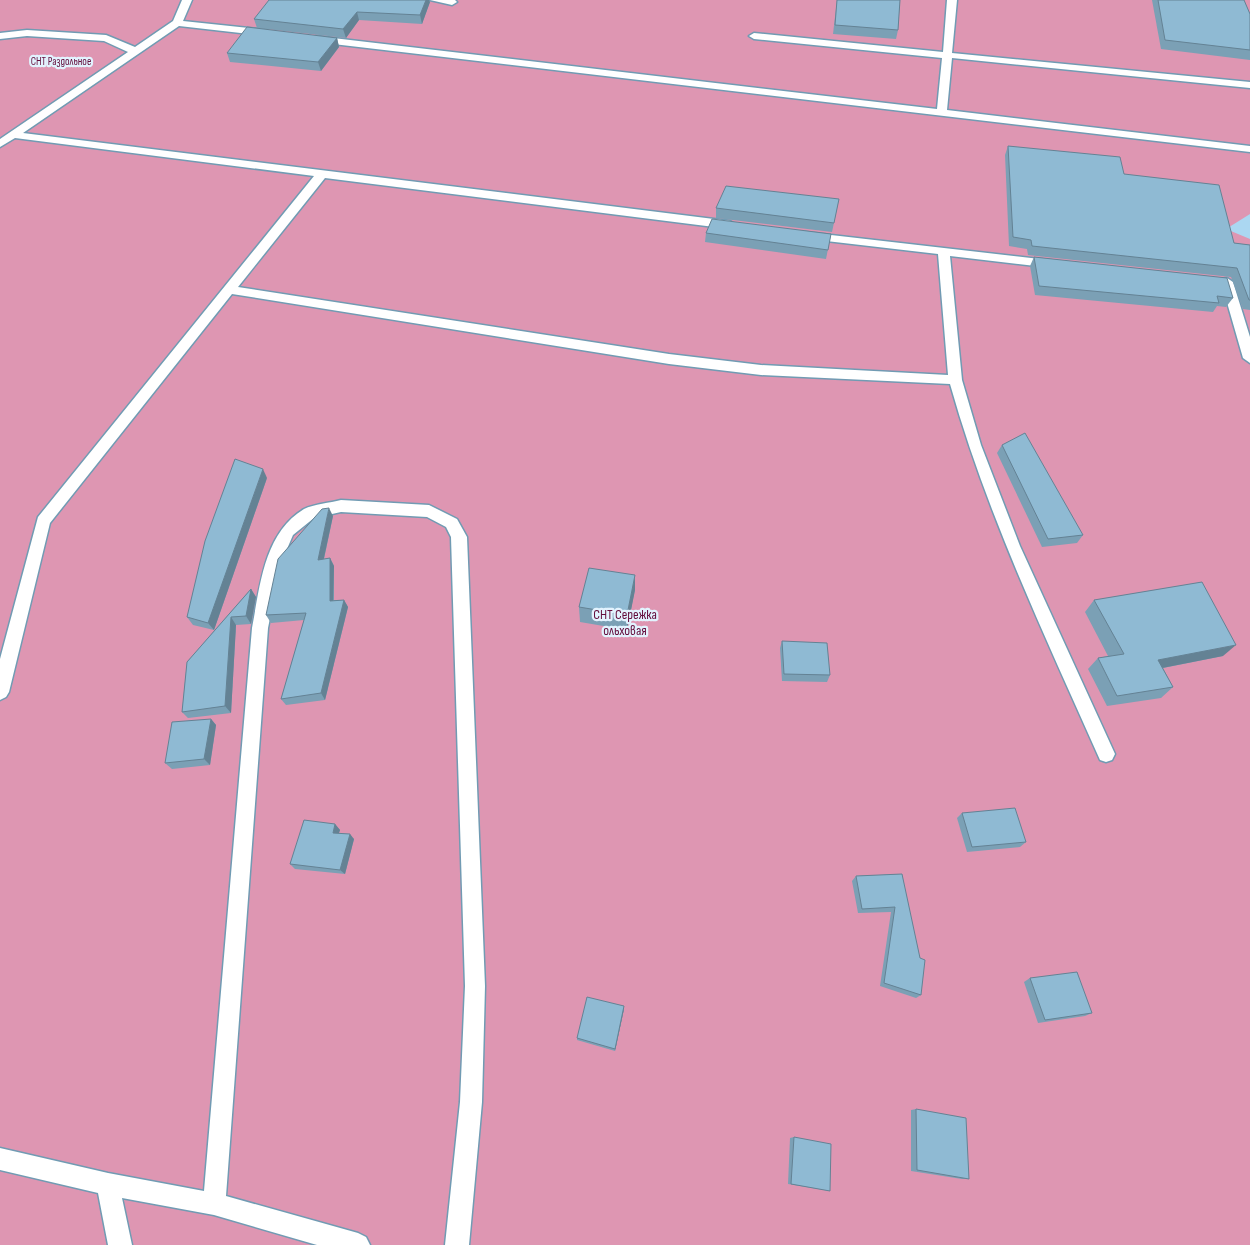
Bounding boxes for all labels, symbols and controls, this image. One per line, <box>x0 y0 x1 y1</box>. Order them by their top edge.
park label: СНТ Раздольное <box>31 55 91 68</box>
park label: СНТ Сережка ольховая <box>593 606 657 639</box>

